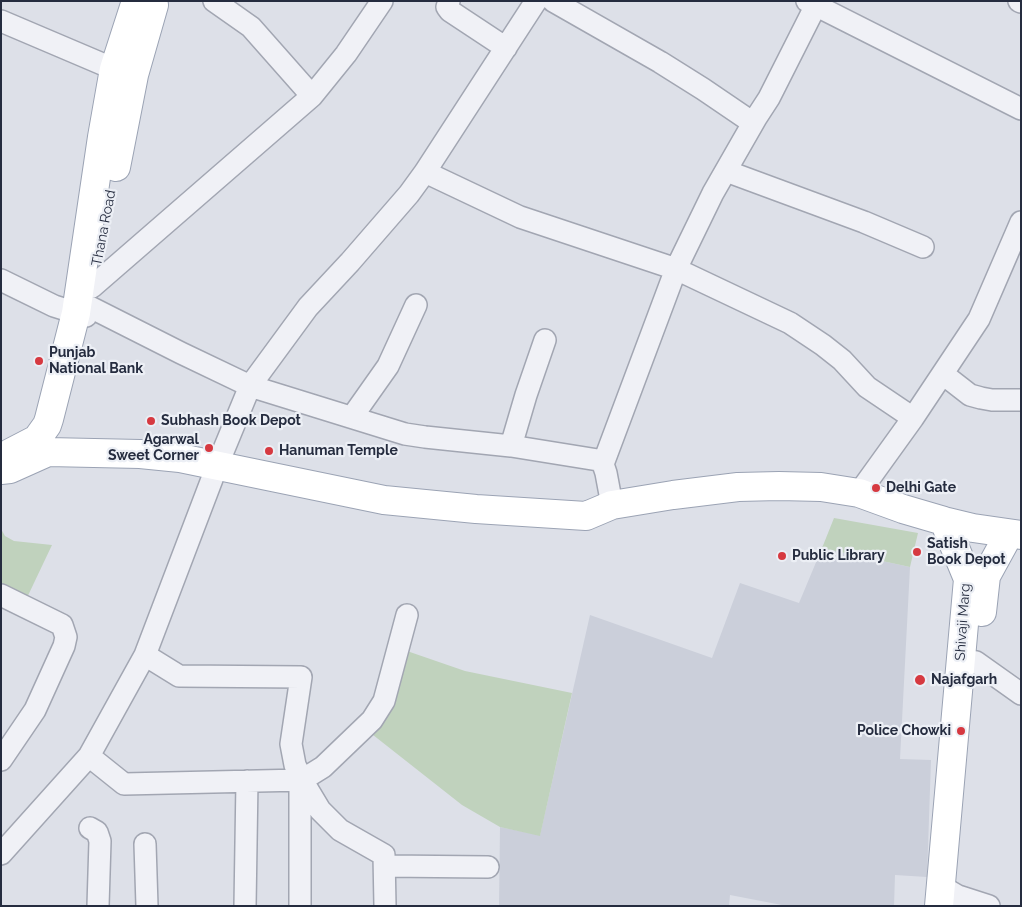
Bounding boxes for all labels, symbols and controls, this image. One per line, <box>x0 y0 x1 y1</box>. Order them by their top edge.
street label: Thana Road <box>88 188 120 268</box>
place label: Punjab National Bank <box>49 345 143 378</box>
marker: Punjab National Bank <box>33 355 45 367</box>
place label: Subhash Book Depot <box>161 413 301 429</box>
marker: Subhash Book Depot <box>145 415 157 427</box>
place label: Agarwal Sweet Corner <box>108 432 199 464</box>
marker: Agarwal Sweet Corner <box>203 442 215 454</box>
place label: Hanuman Temple <box>279 443 398 459</box>
marker: Hanuman Temple <box>263 445 275 457</box>
place label: Delhi Gate <box>886 480 956 496</box>
marker: Delhi Gate <box>870 482 882 494</box>
place label: Satish Book Depot <box>927 536 1006 568</box>
marker: Satish Book Depot <box>911 546 923 558</box>
place label: Public Library <box>792 548 885 564</box>
marker: Public Library <box>776 550 788 562</box>
street label: Shivaji Marg <box>952 583 974 661</box>
place label: Najafgarh <box>931 672 997 688</box>
marker: Najafgarh <box>913 673 927 687</box>
place label: Police Chowki <box>857 723 951 739</box>
marker: Police Chowki <box>955 725 967 737</box>

